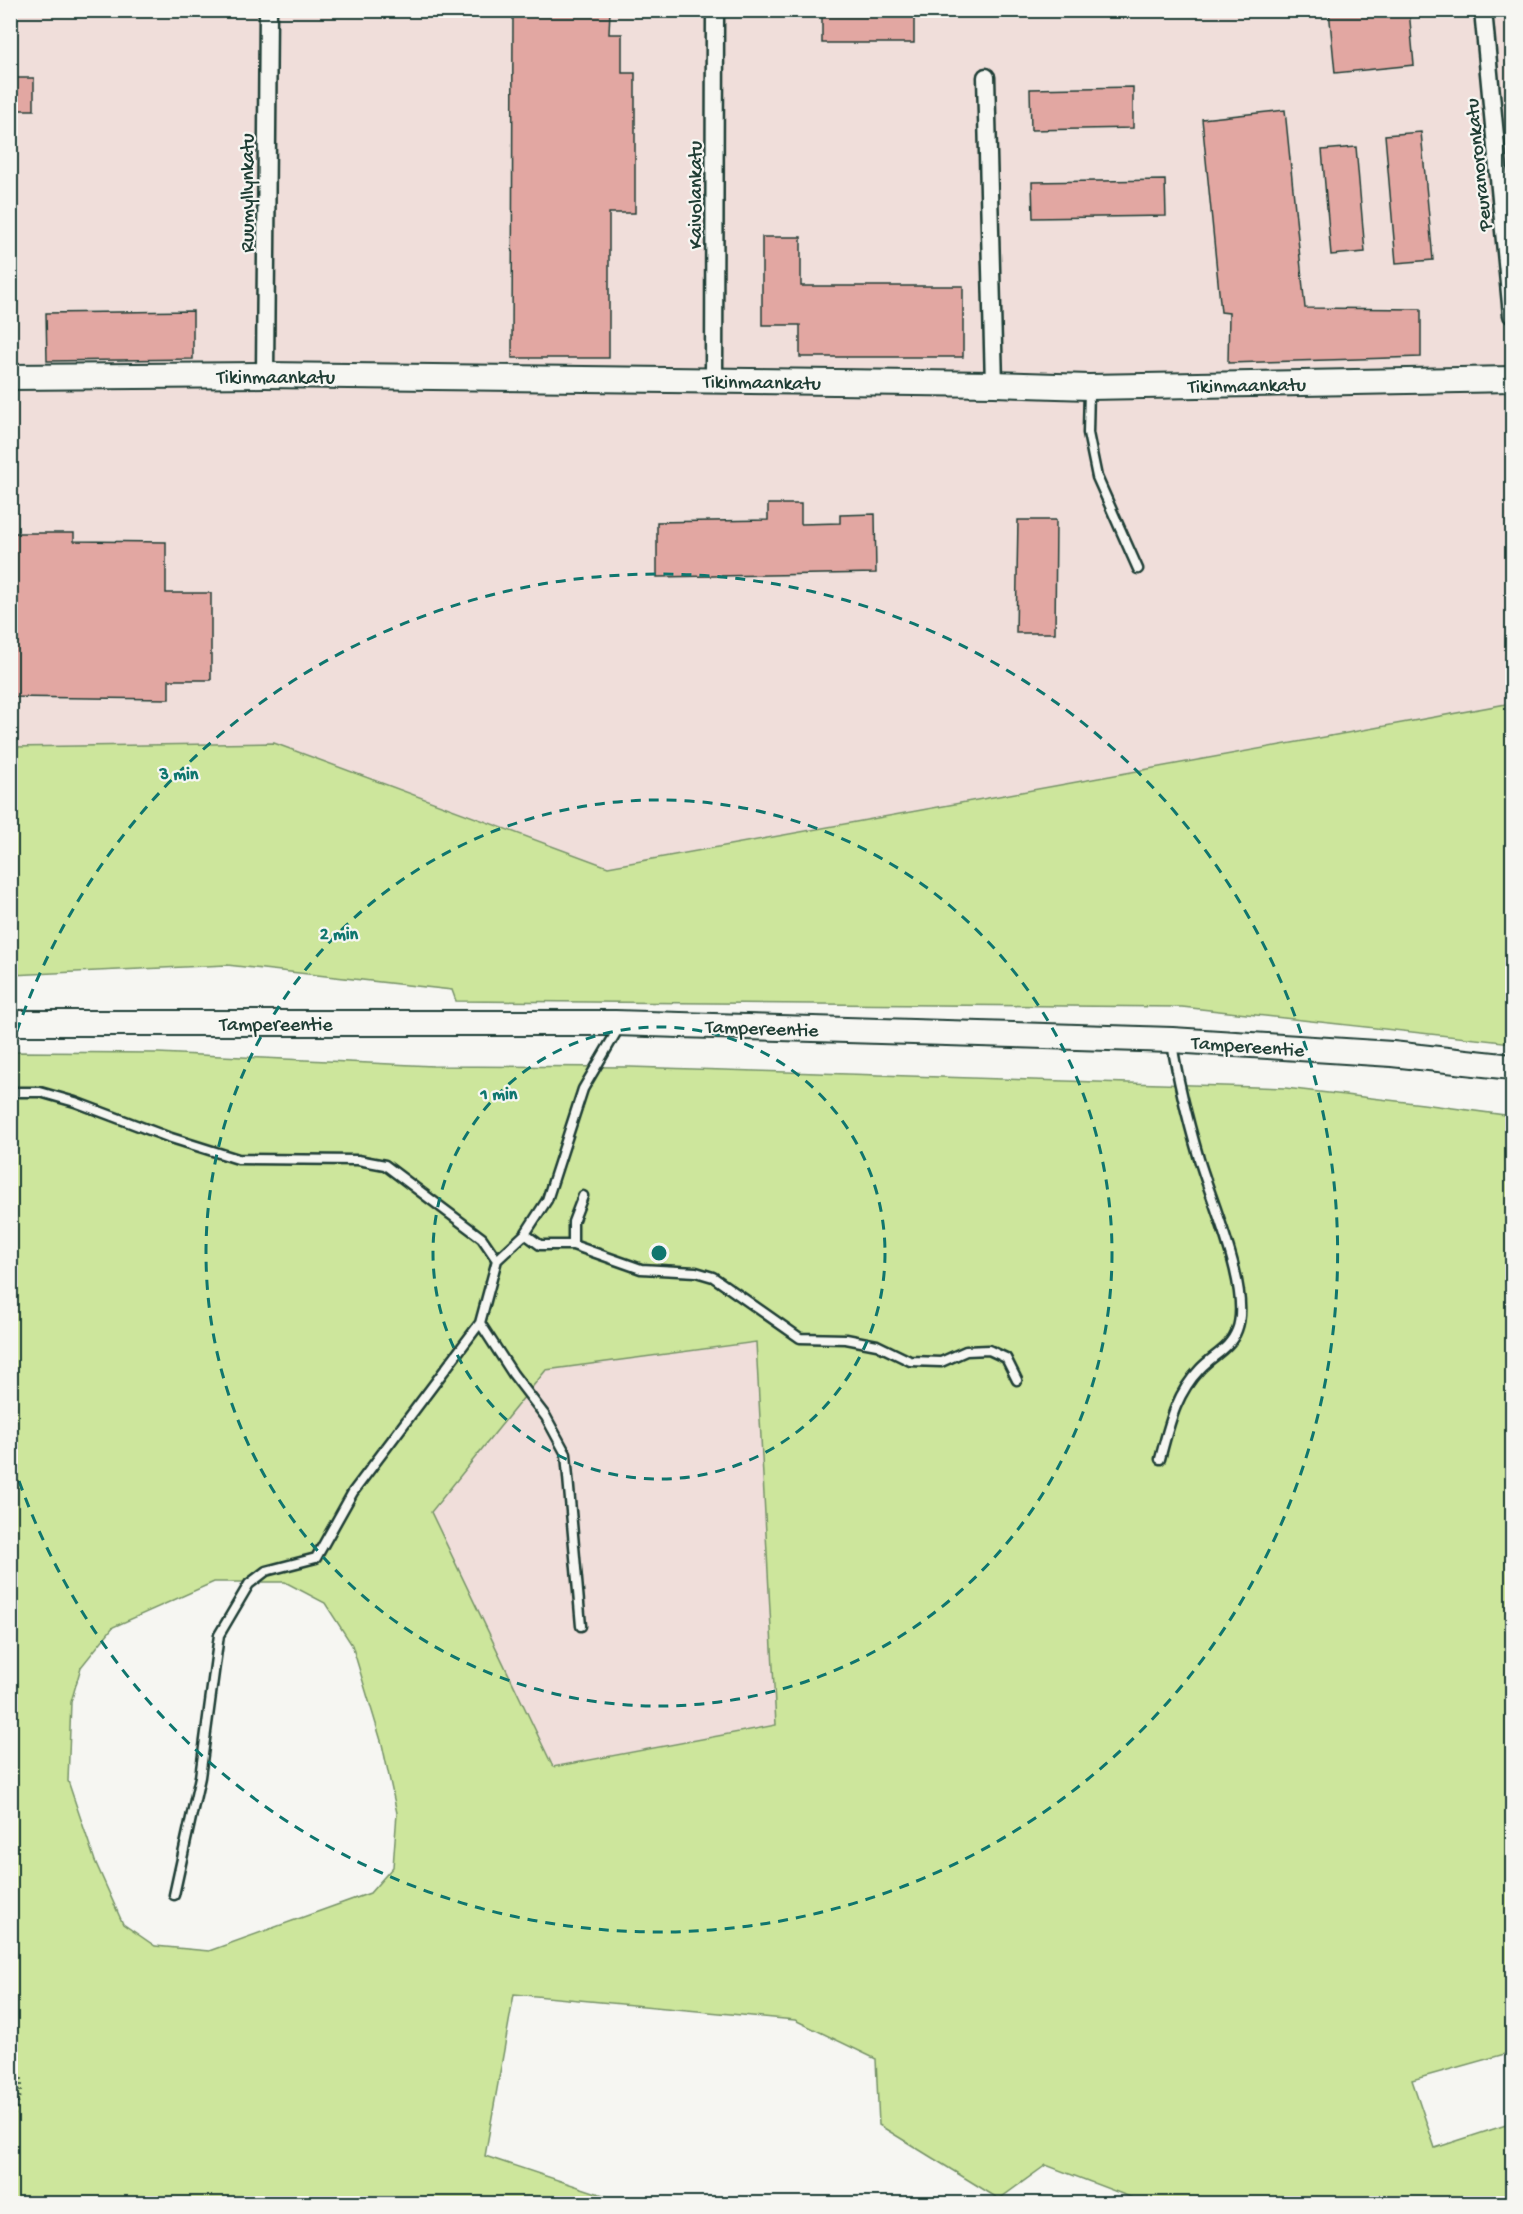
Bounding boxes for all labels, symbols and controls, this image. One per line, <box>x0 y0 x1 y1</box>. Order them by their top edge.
street label: Peuranoronkatu <box>1462 97 1499 233</box>
street label: Ruumyllynkatu <box>238 133 261 253</box>
street label: Kaivolankatu <box>686 140 709 249</box>
street label: Tikinmaankatu <box>216 368 336 391</box>
street label: Tikinmaankatu <box>702 372 822 397</box>
street label: Tikinmaankatu <box>1187 375 1307 400</box>
text: 3 min <box>159 765 199 786</box>
text: 2 min <box>320 925 359 946</box>
street label: Tampereentie <box>218 1015 333 1038</box>
street label: Tampereentie <box>704 1017 820 1044</box>
street label: Tampereentie <box>1189 1033 1306 1064</box>
text: 1 min <box>480 1085 518 1106</box>
centre of rings <box>649 1243 669 1263</box>

